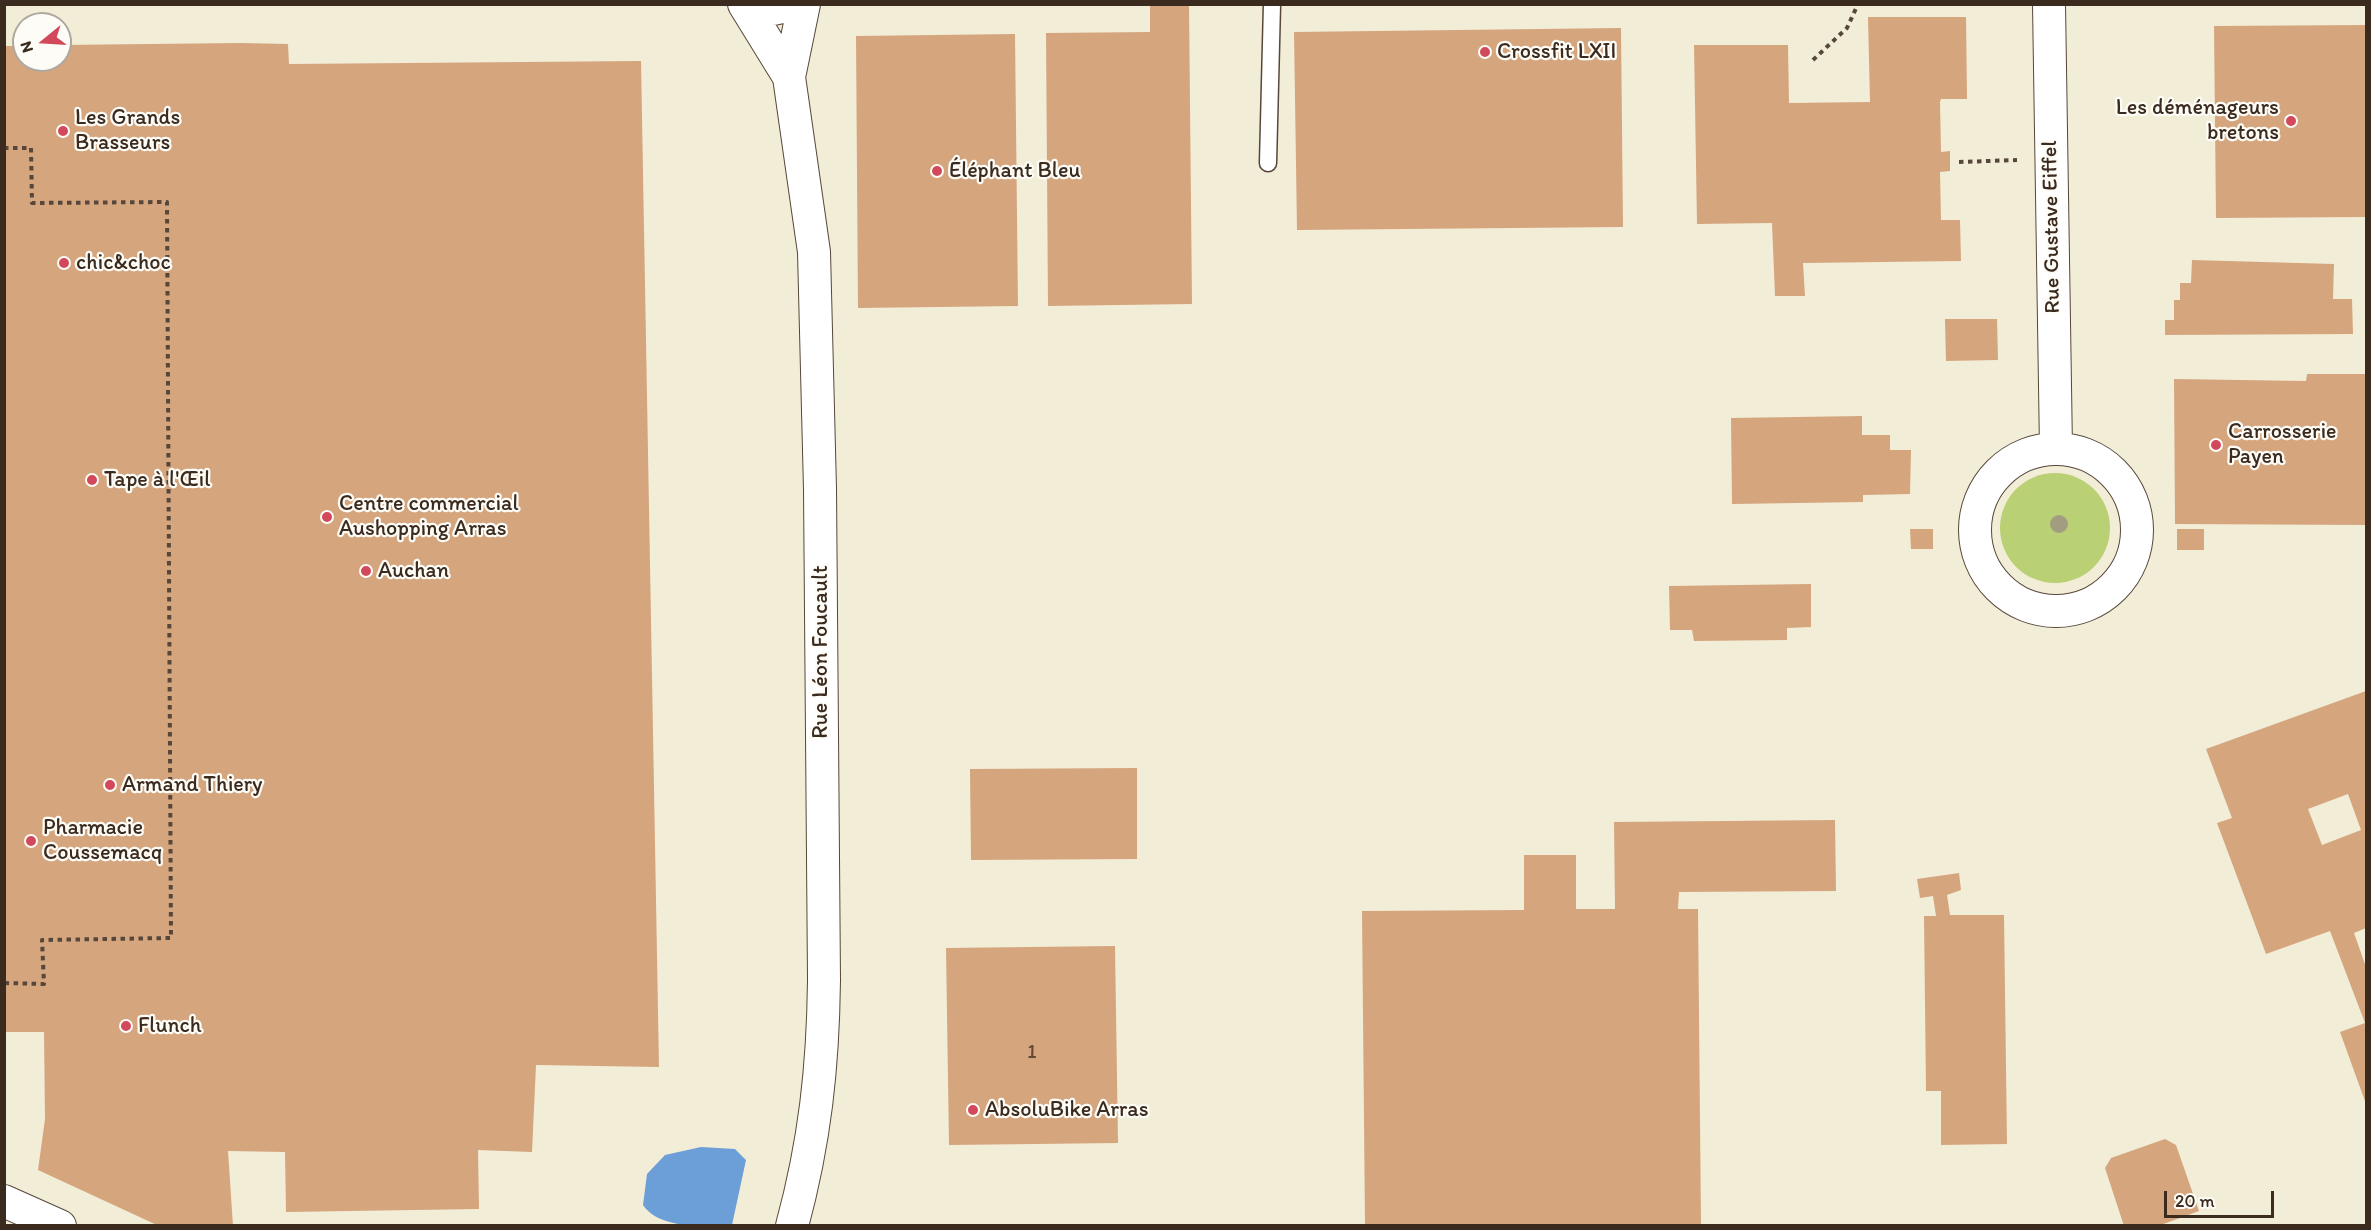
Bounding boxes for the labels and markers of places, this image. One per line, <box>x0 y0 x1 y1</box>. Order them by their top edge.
place label: Crossfit LXII <box>1497 39 1616 65</box>
marker: Crossfit LXII <box>1478 45 1492 59</box>
place label: Les déménageurs bretons <box>2116 95 2279 146</box>
place label: Les Grands Brasseurs <box>75 105 180 156</box>
marker: Les déménageurs bretons <box>2284 114 2298 128</box>
marker: Les Grands Brasseurs <box>56 124 70 138</box>
place label: Éléphant Bleu <box>949 158 1080 184</box>
marker: Éléphant Bleu <box>930 164 944 178</box>
place label: chic&choc <box>76 250 171 276</box>
marker: chic&choc <box>57 256 71 270</box>
place label: Carrosserie Payen <box>2228 419 2336 470</box>
marker: Carrosserie Payen <box>2209 438 2223 452</box>
place label: Tape à l'Œil <box>104 467 210 493</box>
marker: Tape à l'Œil <box>85 473 99 487</box>
place label: Centre commercial Aushopping Arras <box>339 491 519 542</box>
marker: Centre commercial Aushopping Arras <box>320 510 334 524</box>
place label: Auchan <box>378 558 449 584</box>
marker: Auchan <box>359 564 373 578</box>
place label: Armand Thiery <box>122 772 263 798</box>
marker: Armand Thiery <box>103 778 117 792</box>
place label: Pharmacie Coussemacq <box>43 815 162 866</box>
marker: Pharmacie Coussemacq <box>24 834 38 848</box>
place label: Flunch <box>138 1013 202 1039</box>
marker: Flunch <box>119 1019 133 1033</box>
place label: AbsoluBike Arras <box>985 1097 1149 1123</box>
marker: AbsoluBike Arras <box>966 1103 980 1117</box>

